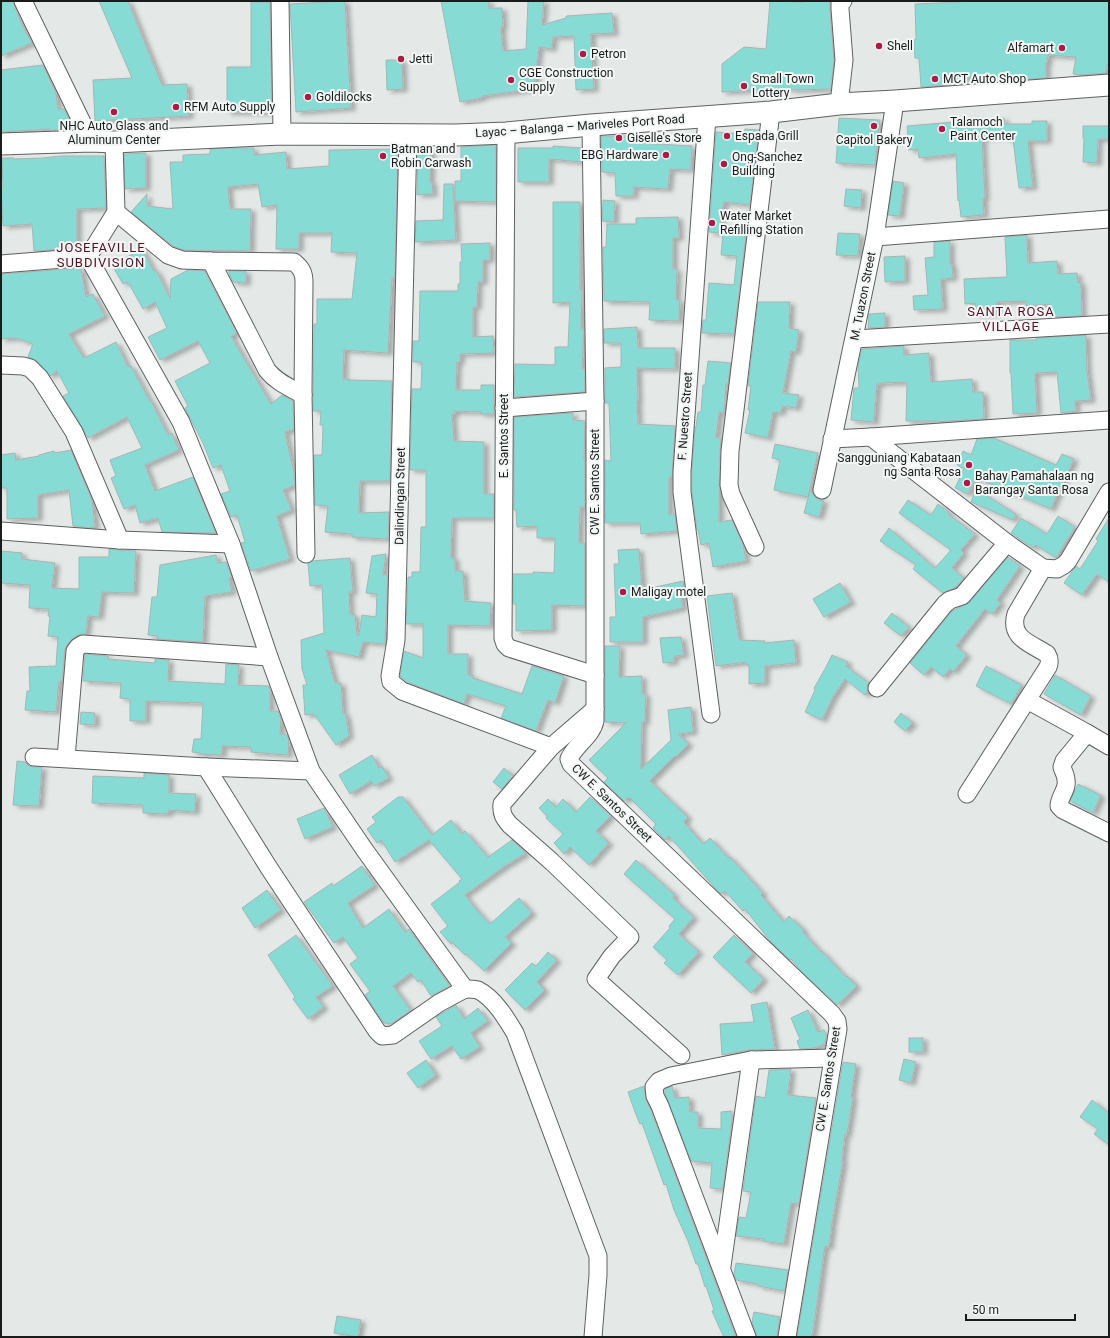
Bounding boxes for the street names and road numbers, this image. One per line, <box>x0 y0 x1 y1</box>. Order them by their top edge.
street label: Layac – Balanga – Mariveles Port Road <box>475 112 685 140</box>
street label: M. Tuazon Street <box>848 250 878 342</box>
street label: F. Nuestro Street <box>675 371 695 461</box>
street label: E. Santos Street <box>497 394 511 478</box>
street label: CW E. Santos Street <box>588 429 602 535</box>
street label: Dalindingan Street <box>392 447 408 545</box>
street label: CW E. Santos Street <box>569 761 655 845</box>
street label: CW E. Santos Street <box>813 1025 843 1133</box>

